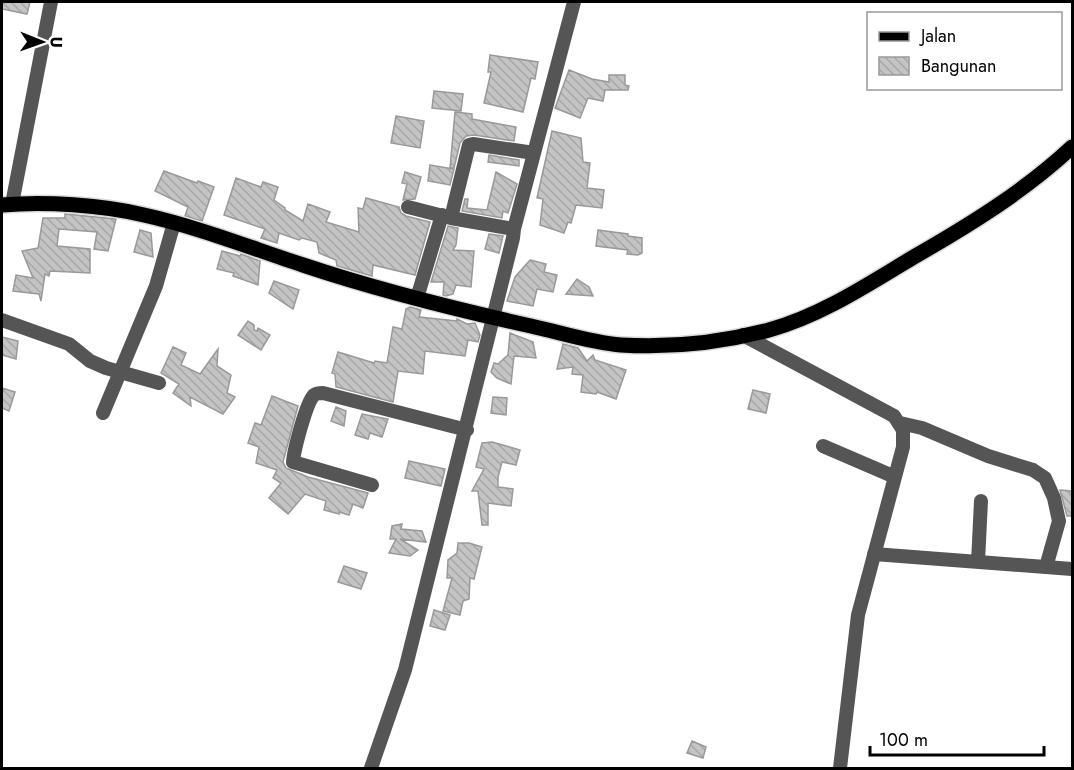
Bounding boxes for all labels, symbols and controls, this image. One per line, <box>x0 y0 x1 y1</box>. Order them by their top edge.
north arrow <box>12 12 72 72</box>
legend <box>867 12 1062 90</box>
text: Jalan <box>919 23 956 49</box>
text: U <box>45 36 68 48</box>
text: Bangunan <box>921 53 996 79</box>
scale bar <box>870 719 1044 757</box>
text: 100 m <box>879 727 928 753</box>

